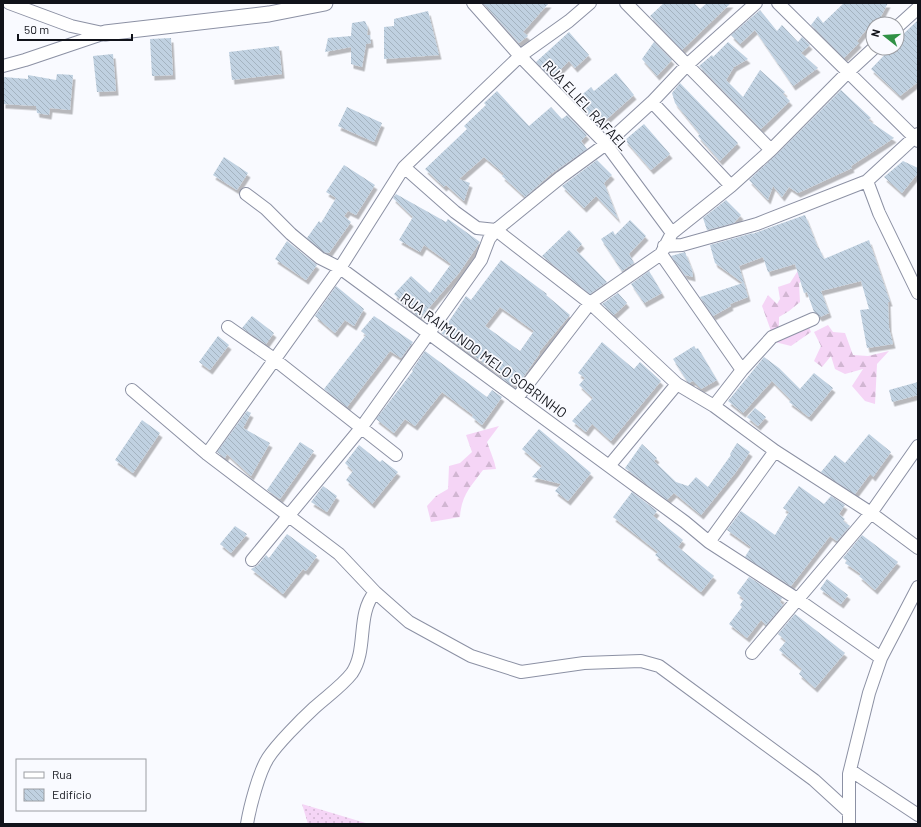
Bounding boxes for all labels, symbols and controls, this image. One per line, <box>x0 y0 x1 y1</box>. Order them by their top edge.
scale bar <box>18 16 132 42</box>
north arrow <box>865 16 905 56</box>
text: 50 m <box>24 22 49 36</box>
text: N <box>868 28 882 38</box>
street label: RUA ELIEL RAFAEL <box>540 56 632 154</box>
street label: RUA RAIMUNDO MELO SOBRINHO <box>397 289 571 421</box>
legend <box>16 759 146 811</box>
text: Rua <box>52 767 72 781</box>
text: Edifício <box>52 787 92 801</box>

